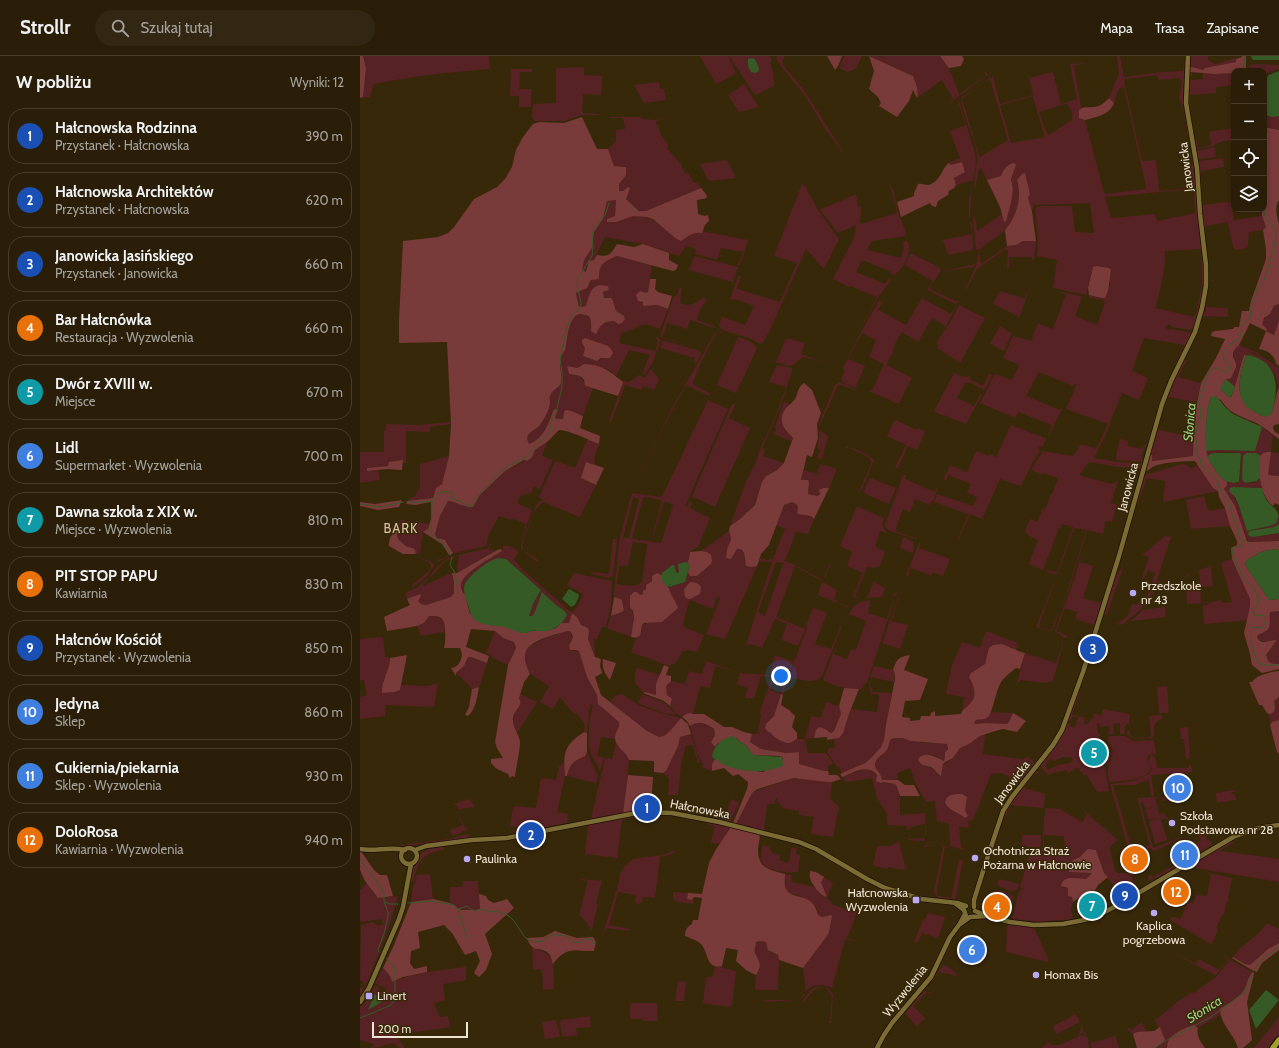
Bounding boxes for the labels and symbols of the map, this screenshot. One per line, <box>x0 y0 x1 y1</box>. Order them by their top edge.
street label: Janowicka <box>1175 141 1196 194</box>
water label: Słonica <box>1179 402 1199 442</box>
street label: Janowicka <box>1114 461 1141 514</box>
district label: BARK <box>384 520 418 536</box>
place label: Przedszkole nr 43 <box>1141 578 1201 607</box>
marker: Przedszkole nr 43 <box>1128 588 1138 598</box>
pin: 3 <box>1080 634 1106 664</box>
your location <box>771 666 791 686</box>
pin: 5 <box>1081 738 1107 768</box>
street label: Janowicka <box>990 757 1033 807</box>
pin: 10 <box>1165 773 1191 803</box>
pin: 1 <box>634 793 660 823</box>
street label: Hałcnowska <box>669 795 731 822</box>
place label: Szkoła Podstawowa nr 28 <box>1180 808 1274 837</box>
marker: Szkoła Podstawowa nr 28 <box>1167 818 1177 828</box>
pin: 2 <box>518 820 544 850</box>
pin: 11 <box>1172 840 1198 870</box>
place label: Ochotnicza Straż Pożarna w Hałcnowie <box>983 843 1091 872</box>
pin: 8 <box>1122 844 1148 874</box>
place label: Paulinka <box>475 851 517 866</box>
marker: Ochotnicza Straż Pożarna w Hałcnowie <box>970 853 980 863</box>
marker: Paulinka <box>462 854 472 864</box>
pin: 12 <box>1163 877 1189 907</box>
pin: 9 <box>1112 881 1138 911</box>
place label: Hałcnowska Wyzwolenia <box>846 885 908 914</box>
pin: 7 <box>1079 891 1105 921</box>
pin: 4 <box>984 892 1010 922</box>
marker: Hałcnowska Wyzwolenia <box>911 895 921 905</box>
marker: Kaplica pogrzebowa <box>1149 908 1159 918</box>
place label: Kaplica pogrzebowa <box>1123 918 1185 947</box>
pin: 6 <box>959 935 985 965</box>
street label: Wyzwolenia <box>879 962 930 1020</box>
place label: Homax Bis <box>1044 967 1098 982</box>
marker: Homax Bis <box>1031 970 1041 980</box>
place label: Linert <box>377 988 406 1003</box>
marker: Linert <box>364 991 374 1001</box>
water label: Słonica <box>1183 992 1225 1026</box>
scale bar <box>372 1020 468 1039</box>

